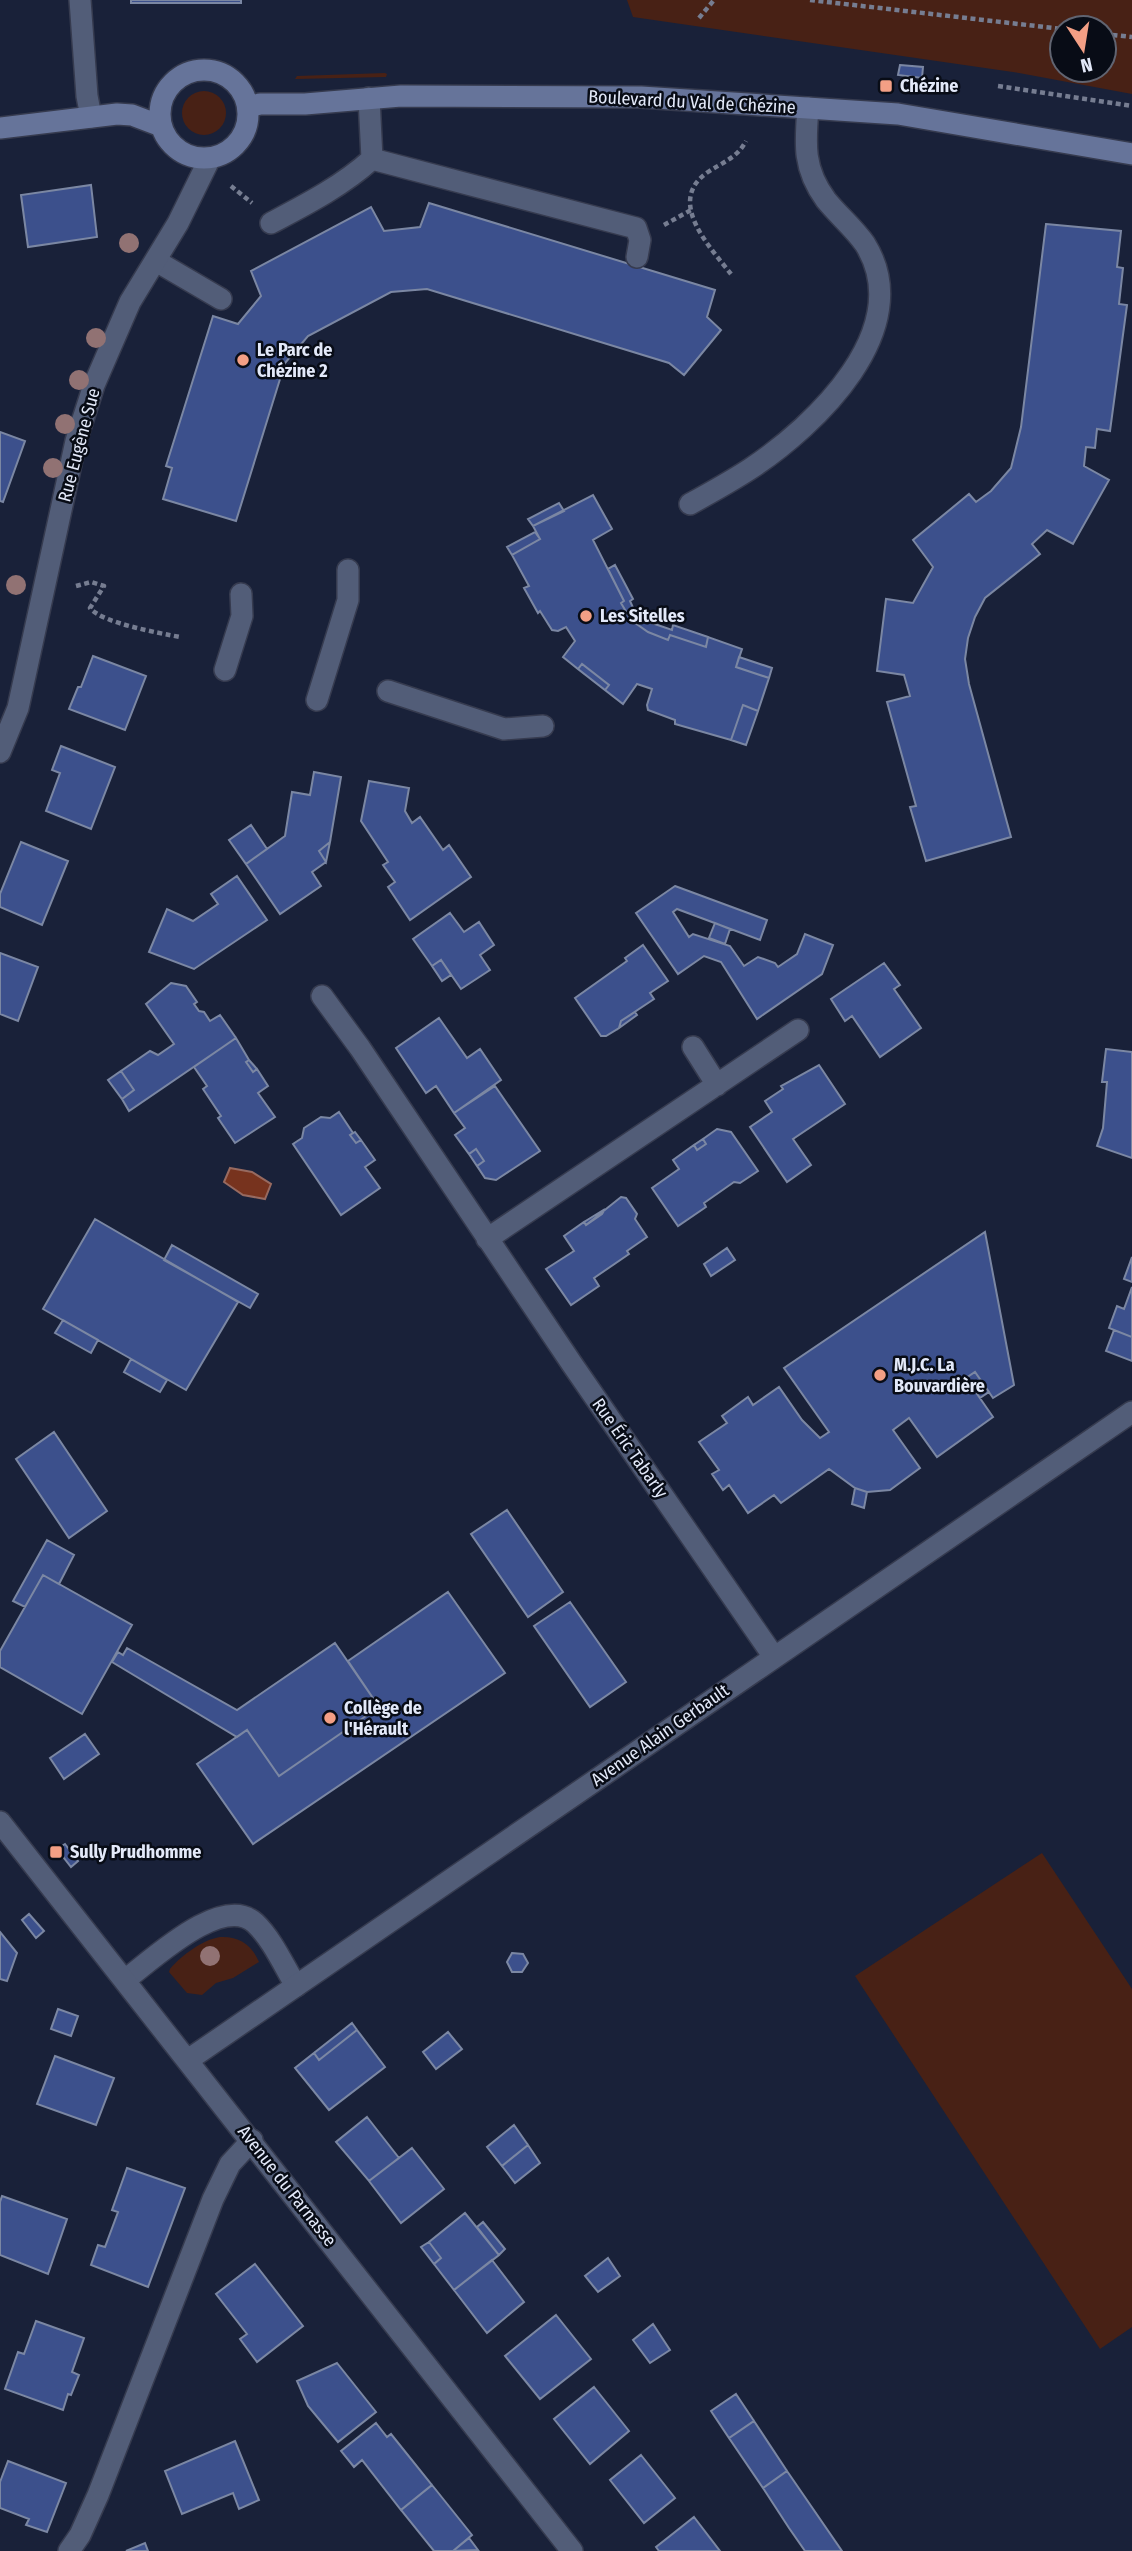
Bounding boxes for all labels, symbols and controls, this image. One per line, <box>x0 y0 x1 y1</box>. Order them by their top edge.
north arrow <box>1048 14 1118 84</box>
text: N <box>1078 53 1094 78</box>
place label: Chézine <box>900 75 958 97</box>
marker: Chézine <box>878 78 894 94</box>
street label: Boulevard du Val de Chézine <box>588 86 796 118</box>
place label: Le Parc de Chézine 2 <box>257 339 332 382</box>
marker: Le Parc de Chézine 2 <box>235 352 251 368</box>
street label: Rue Eugène Sue <box>53 386 105 504</box>
place label: Les Sitelles <box>600 605 685 627</box>
marker: Les Sitelles <box>578 608 594 624</box>
place label: M.J.C. La Bouvardière <box>894 1354 985 1397</box>
marker: M.J.C. La Bouvardière <box>872 1367 888 1383</box>
street label: Rue Éric Tabarly <box>588 1393 673 1502</box>
street label: Avenue Alain Gerbault <box>587 1679 733 1791</box>
place label: Collège de l'Hérault <box>344 1697 422 1740</box>
marker: Collège de l'Hérault <box>322 1710 338 1726</box>
place label: Sully Prudhomme <box>70 1841 201 1863</box>
marker: Sully Prudhomme <box>48 1844 64 1860</box>
street label: Avenue du Parnasse <box>233 2121 341 2251</box>

